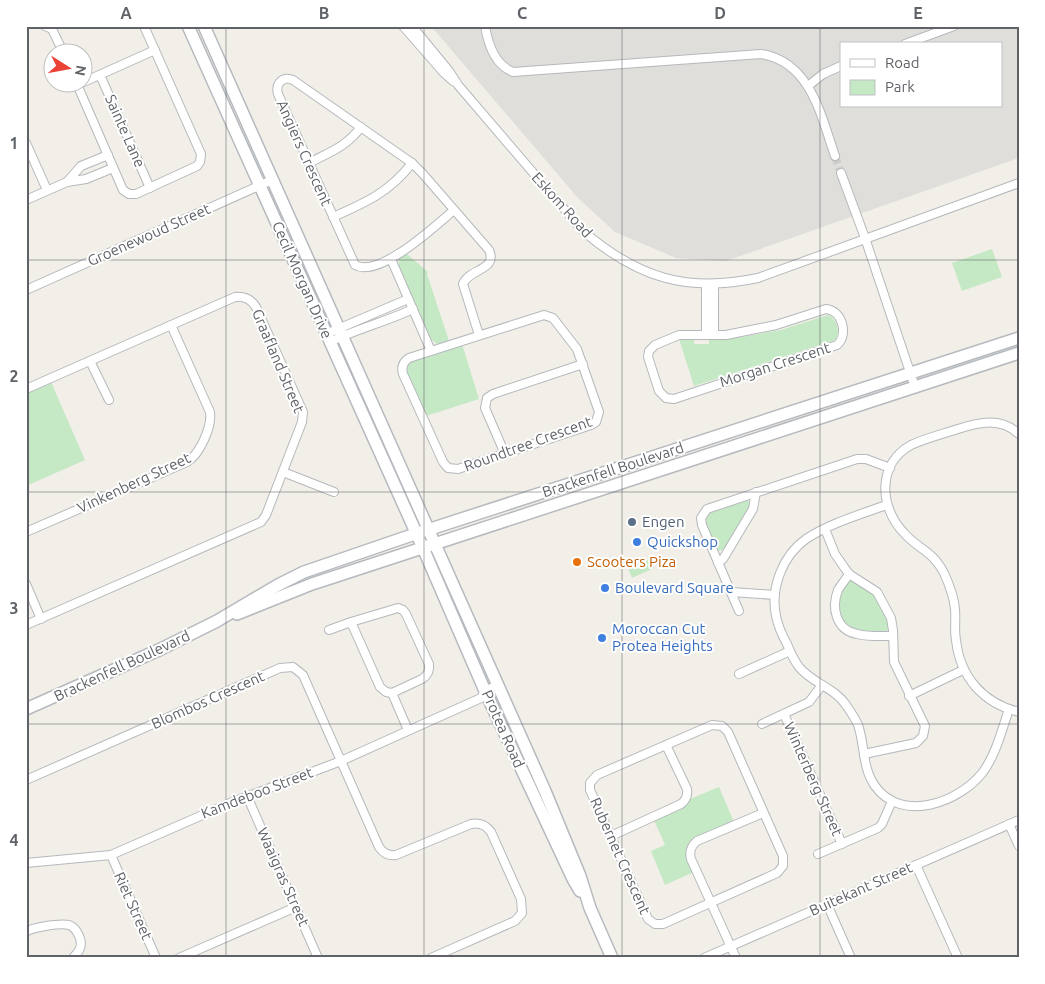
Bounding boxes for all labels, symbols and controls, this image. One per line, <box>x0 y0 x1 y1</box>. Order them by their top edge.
text: A <box>120 4 132 22</box>
text: B <box>319 4 329 22</box>
text: C <box>517 4 527 22</box>
text: D <box>714 4 726 22</box>
text: E <box>913 4 923 22</box>
north arrow <box>42 42 92 92</box>
legend <box>840 42 1002 108</box>
text: Road <box>885 54 920 71</box>
text: N <box>72 64 90 77</box>
text: Park <box>885 78 915 95</box>
street label: Sainte Lane <box>102 92 149 170</box>
street label: Angiers Crescent <box>274 97 335 208</box>
text: 1 <box>9 134 19 152</box>
street label: Eskom Road <box>529 169 596 241</box>
street label: Groenewoud Street <box>85 200 213 269</box>
street label: Cecil Morgan Drive <box>269 218 336 341</box>
street label: Graafland Street <box>249 306 308 415</box>
street label: Morgan Crescent <box>717 339 832 390</box>
text: 2 <box>9 367 19 385</box>
street label: Roundtree Crescent <box>462 412 594 475</box>
street label: Brackenfell Boulevard <box>540 439 686 500</box>
street label: Vinkenberg Street <box>74 449 193 516</box>
place label: Engen <box>642 513 684 530</box>
marker: Engen <box>626 516 638 528</box>
place label: Quickshop <box>647 533 718 550</box>
marker: Quickshop <box>631 536 643 548</box>
place label: Scooters Piza <box>587 553 676 570</box>
marker: Scooters Piza <box>571 556 583 568</box>
place label: Boulevard Square <box>615 579 734 596</box>
marker: Boulevard Square <box>599 582 611 594</box>
text: 3 <box>9 599 19 617</box>
place label: Moroccan Cut Protea Heights <box>612 620 713 654</box>
street label: Brackenfell Boulevard <box>51 627 192 704</box>
marker: Moroccan Cut Protea Heights <box>596 632 608 644</box>
street label: Blombos Crescent <box>149 667 267 732</box>
street label: Protea Road <box>479 687 528 770</box>
street label: Winterberg Street <box>781 719 846 838</box>
street label: Kamdeboo Street <box>198 763 315 822</box>
street label: Rubernet Crescent <box>587 795 654 917</box>
street label: Waaigras Street <box>254 825 313 929</box>
text: 4 <box>9 831 19 849</box>
street label: Buitekant Street <box>807 858 915 919</box>
street label: Riet Street <box>111 869 156 942</box>

